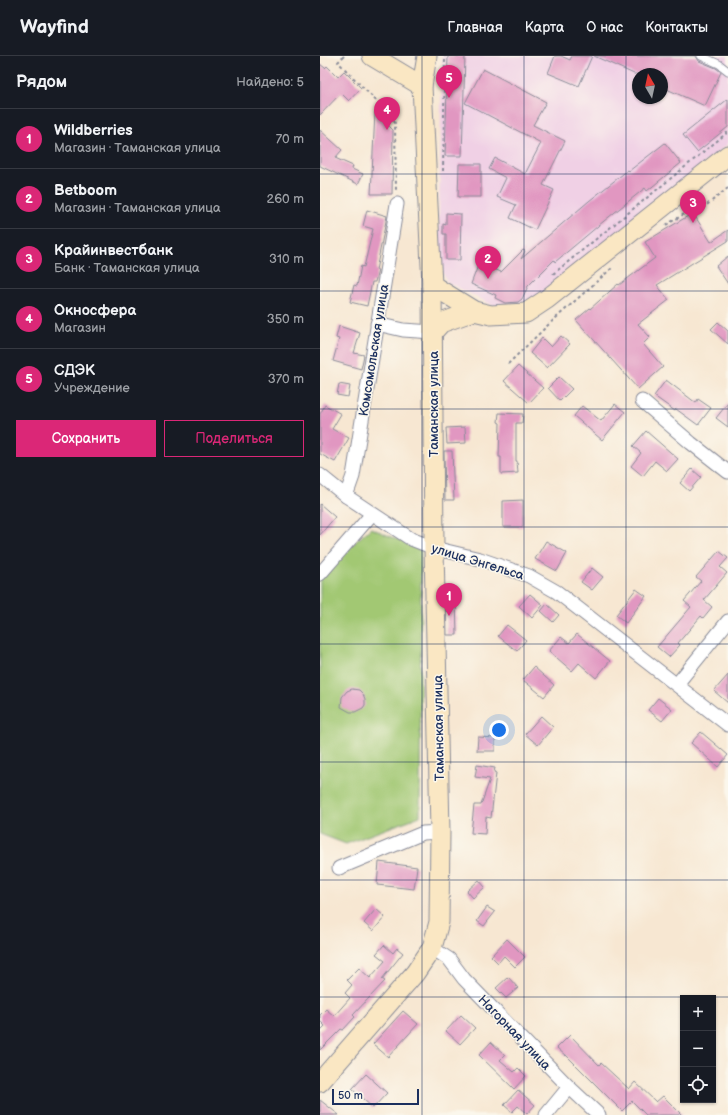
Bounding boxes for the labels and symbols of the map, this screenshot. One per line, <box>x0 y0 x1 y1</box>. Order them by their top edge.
pin: 5 <box>436 65 462 98</box>
north arrow <box>632 68 668 104</box>
pin: 4 <box>374 97 400 130</box>
pin: 3 <box>680 190 706 223</box>
pin: 2 <box>475 246 501 279</box>
street label: Комсомольская улица <box>356 283 392 417</box>
street label: Таманская улица <box>426 351 442 457</box>
street label: улица Энгельса <box>430 540 526 584</box>
pin: 1 <box>436 583 462 616</box>
street label: Таманская улица <box>430 674 448 781</box>
your location <box>489 720 509 740</box>
street label: Нагорная улица <box>475 992 554 1074</box>
scale bar <box>332 1087 419 1106</box>

